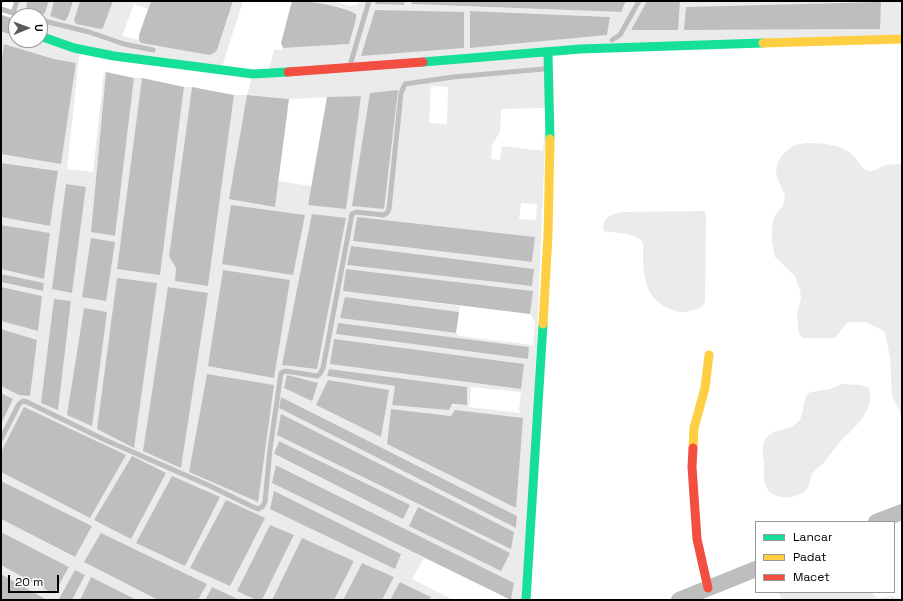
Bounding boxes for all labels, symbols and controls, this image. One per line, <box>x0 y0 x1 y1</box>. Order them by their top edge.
north arrow <box>8 8 48 48</box>
text: U <box>32 24 46 32</box>
legend <box>755 521 895 593</box>
text: Lancar <box>793 529 832 545</box>
text: Padat <box>793 549 827 565</box>
scale bar <box>10 567 61 593</box>
text: Macet <box>793 569 830 585</box>
text: 20 m <box>15 574 43 590</box>

